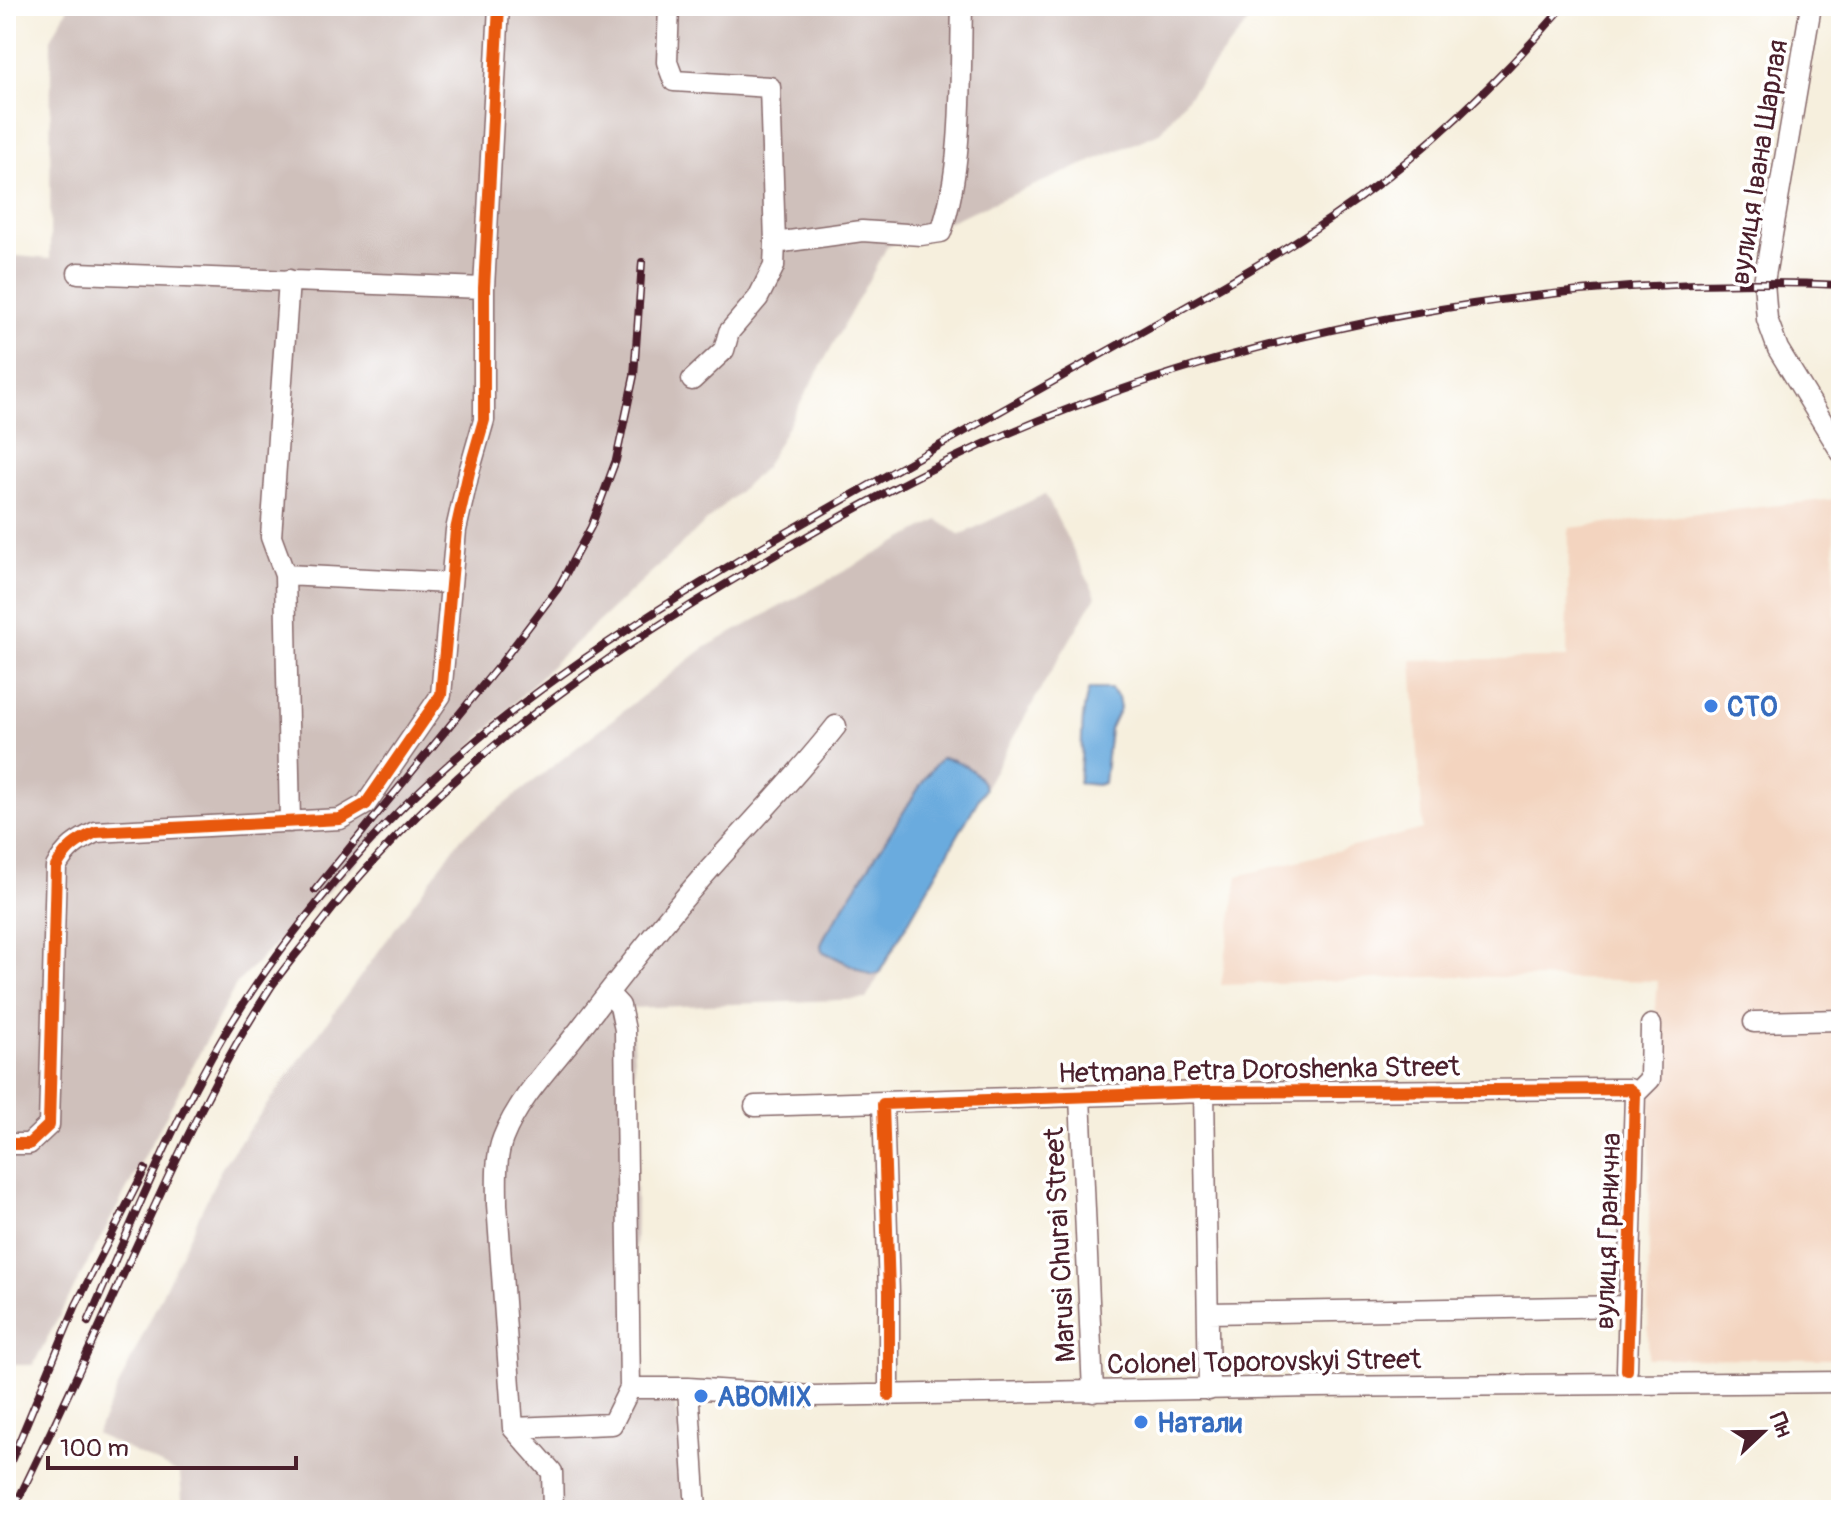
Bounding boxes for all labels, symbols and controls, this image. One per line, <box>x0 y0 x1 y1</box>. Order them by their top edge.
street label: вулиця Івана Шарлая <box>1723 37 1796 287</box>
place label: СТО <box>1727 690 1778 725</box>
marker: СТО <box>1702 697 1720 715</box>
street label: Hetmana Petra Doroshenka Street <box>1058 1049 1461 1092</box>
street label: Marusi Churai Street <box>1037 1126 1084 1363</box>
street label: вулиця Гранична <box>1588 1132 1629 1330</box>
street label: Colonel Toporovskyi Street <box>1107 1342 1422 1383</box>
place label: ABOMIX <box>717 1380 812 1415</box>
marker: ABOMIX <box>692 1387 710 1405</box>
north arrow <box>1723 1392 1803 1472</box>
place label: Натали <box>1157 1406 1243 1441</box>
text: Пн <box>1763 1408 1798 1441</box>
marker: Натали <box>1132 1413 1150 1431</box>
scale bar <box>48 1420 296 1470</box>
text: 100 m <box>60 1434 129 1463</box>

